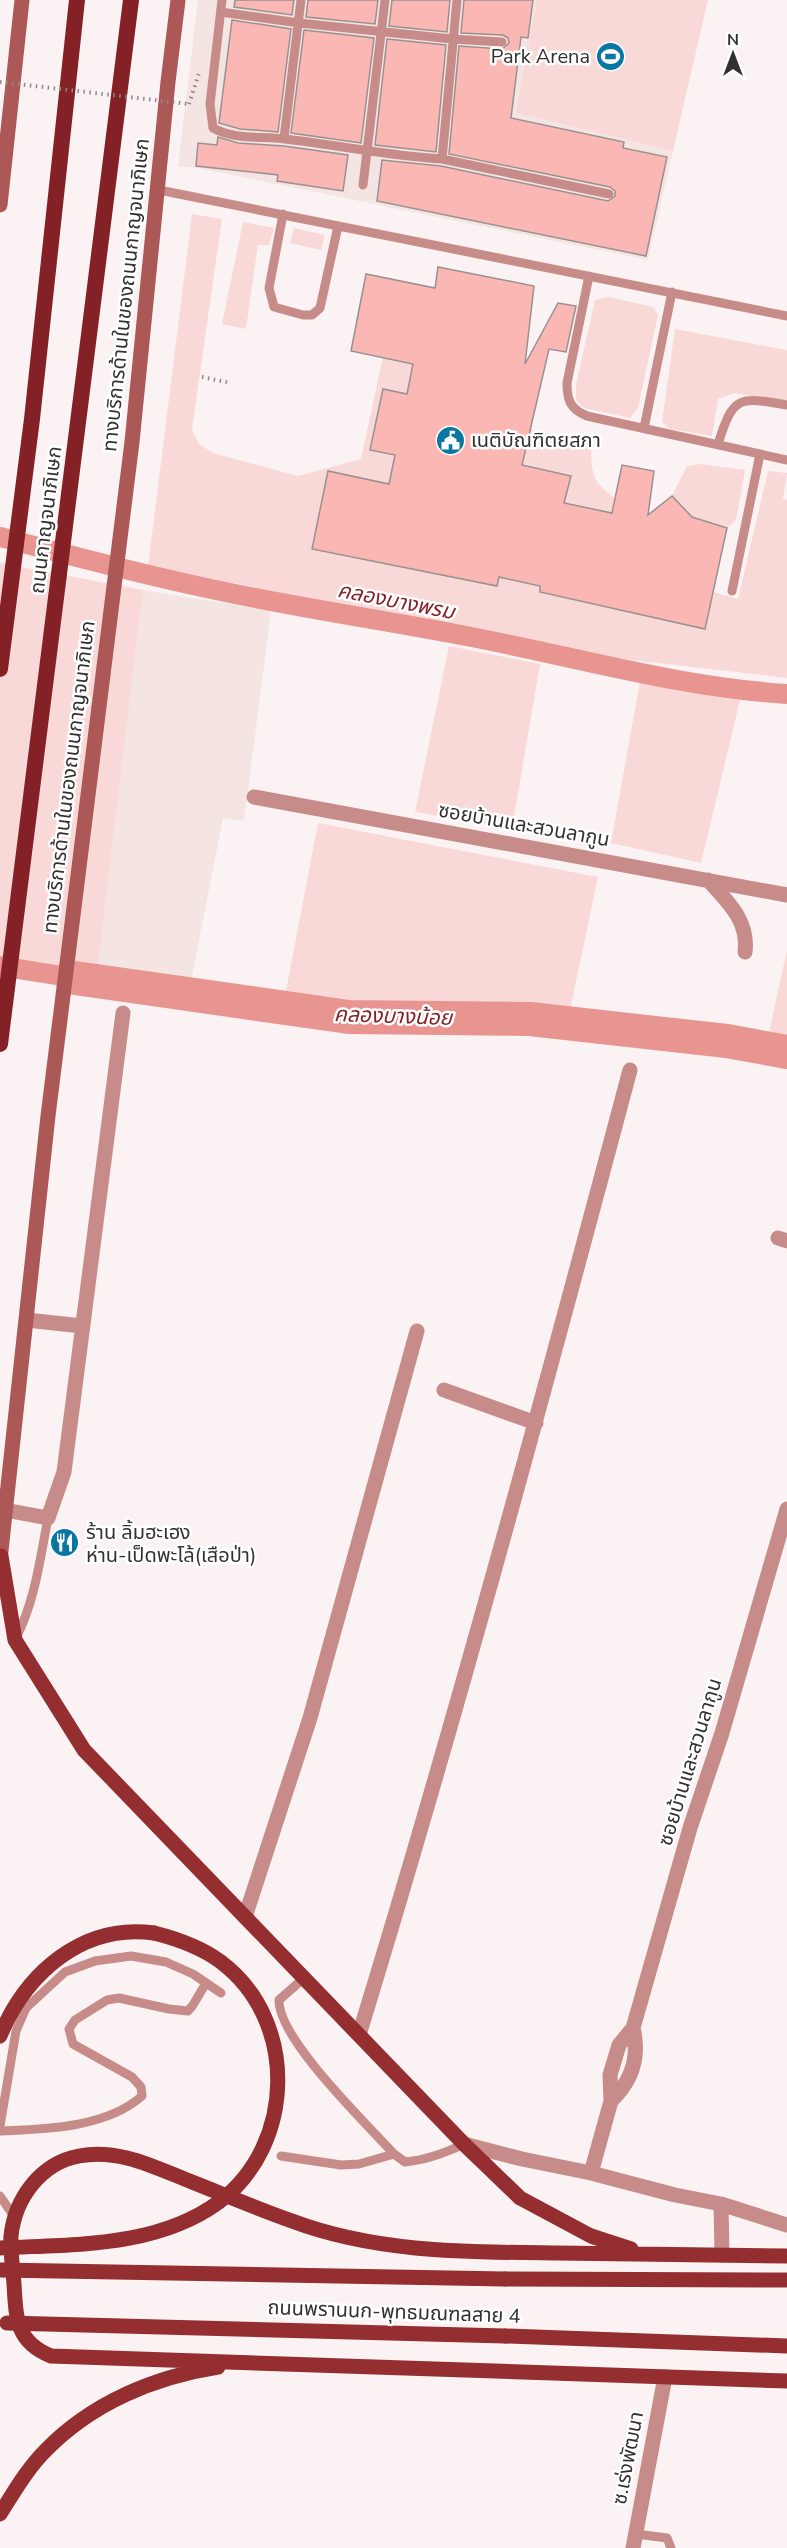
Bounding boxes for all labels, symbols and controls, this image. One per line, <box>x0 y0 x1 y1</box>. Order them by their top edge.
north arrow <box>703 24 763 84</box>
text: N <box>727 29 739 51</box>
sports icon: Park Arena <box>595 40 627 72</box>
place label: Park Arena <box>491 43 590 70</box>
street label: ทางบริการด้านในของถนนกาญจนาภิเษก <box>96 137 156 453</box>
public building icon: เนติบัณฑิตยสภา <box>434 424 466 456</box>
place label: เนติบัณฑิตยสภา <box>471 427 601 454</box>
street label: ถนนกาญจนาภิเษก <box>24 445 68 595</box>
water label: คลองบางพรม <box>335 576 459 626</box>
street label: ทางบริการด้านในของถนนกาญจนาภิเษก <box>36 619 102 935</box>
street label: ซอยบ้านและสวนลากูน <box>436 797 612 853</box>
water label: คลองบางน้อย <box>333 1000 454 1032</box>
place label: ร้าน ลิ้มฮะเฮง ห่าน-เป็ดพะโล้(เสือป่า) <box>86 1519 256 1569</box>
restaurant icon: ร้าน ลิ้มฮะเฮง ห่าน-เป็ดพะโล้(เสือป่า) <box>49 1527 81 1559</box>
street label: ซอยบ้านและสวนลากูน <box>652 1675 728 1849</box>
street label: ถนนพรานนก-พุทธมณฑลสาย 4 <box>267 2294 521 2330</box>
street label: ซ.เร่งพัฒนา <box>606 2409 650 2507</box>

